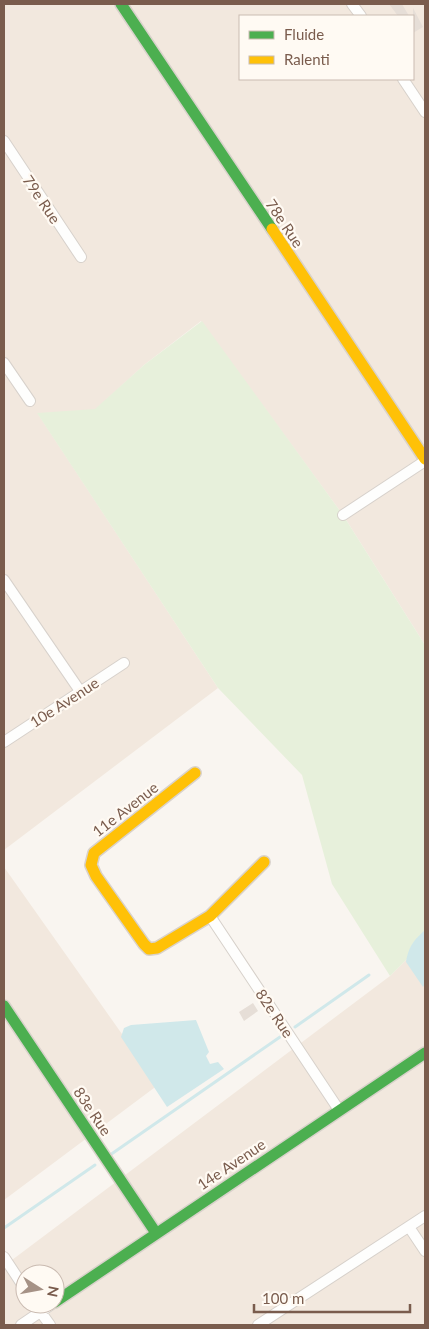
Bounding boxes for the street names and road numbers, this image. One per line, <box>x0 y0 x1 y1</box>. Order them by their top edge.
street label: 79e Rue <box>19 171 65 227</box>
street label: 78e Rue <box>262 195 308 251</box>
street label: 10e Avenue <box>26 673 102 731</box>
street label: 11e Avenue <box>89 778 161 840</box>
street label: 82e Rue <box>252 985 298 1041</box>
street label: 83e Rue <box>70 1083 116 1139</box>
street label: 14e Avenue <box>193 1135 269 1193</box>

